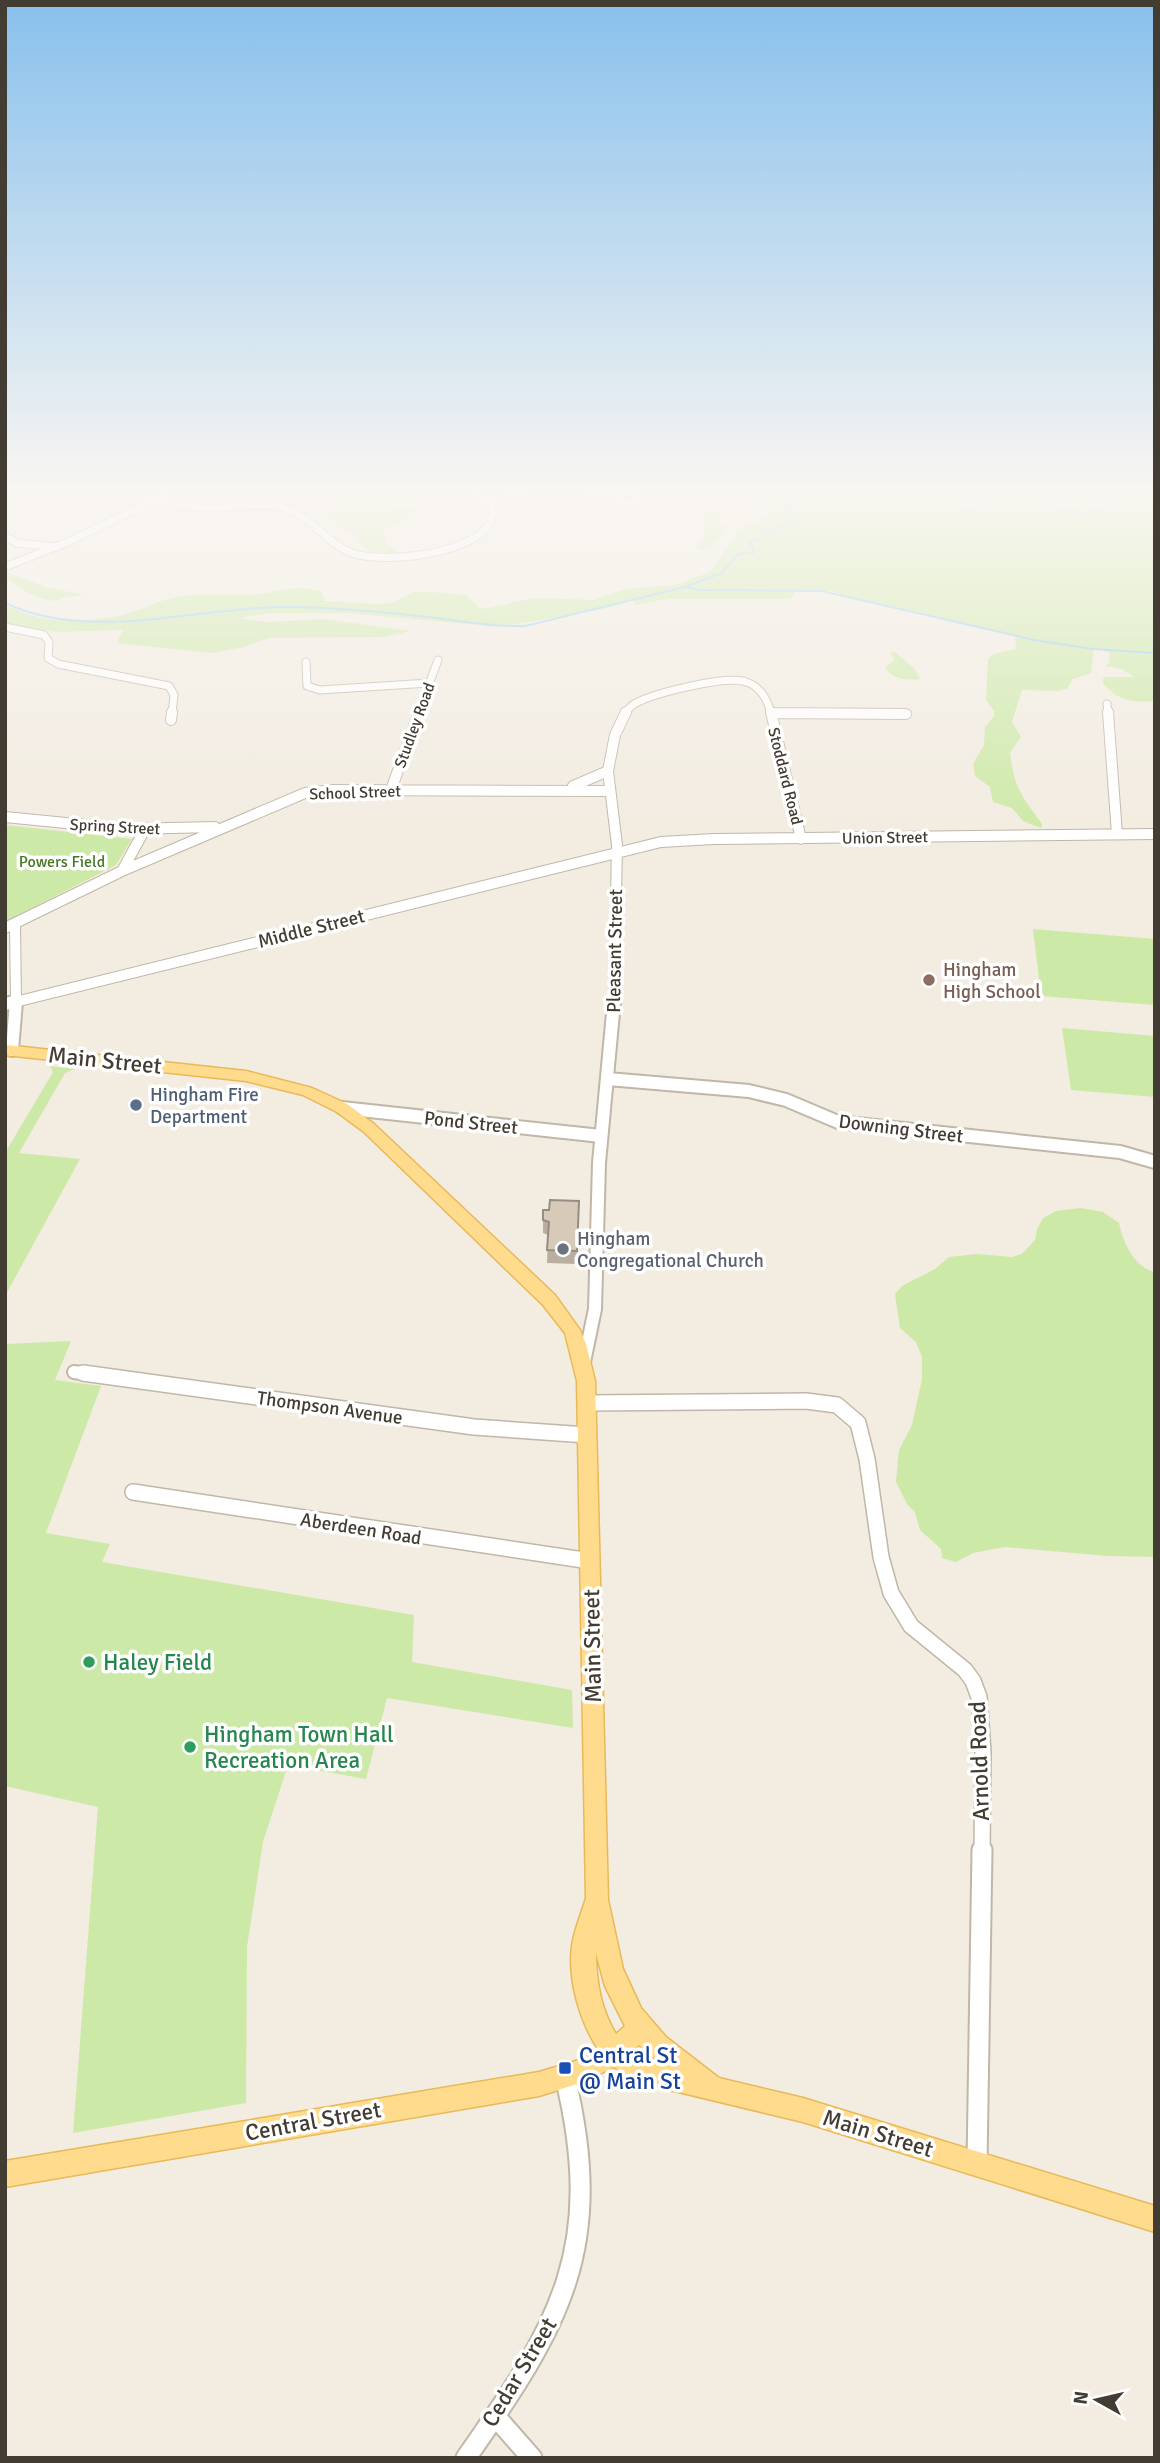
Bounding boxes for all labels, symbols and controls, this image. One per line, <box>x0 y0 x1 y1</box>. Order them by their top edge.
street label: Studley Road <box>390 680 440 771</box>
street label: Stoddard Road <box>763 725 807 827</box>
street label: School Street <box>309 781 402 805</box>
street label: Spring Street <box>69 815 161 839</box>
street label: Union Street <box>842 827 929 849</box>
park label: Powers Field <box>19 852 105 872</box>
street label: Pleasant Street <box>602 888 628 1013</box>
street label: Middle Street <box>255 904 367 954</box>
place label: Hingham High School <box>943 958 1041 1004</box>
marker: Hingham High School <box>921 972 937 988</box>
street label: Main Street <box>47 1040 163 1081</box>
place label: Hingham Fire Department <box>150 1083 259 1129</box>
marker: Hingham Fire Department <box>128 1097 144 1113</box>
street label: Pond Street <box>423 1106 519 1140</box>
street label: Downing Street <box>837 1109 965 1149</box>
place label: Hingham Congregational Church <box>577 1227 764 1273</box>
marker: Hingham Congregational Church <box>555 1241 571 1257</box>
street label: Thompson Avenue <box>255 1386 404 1430</box>
street label: Aberdeen Road <box>299 1508 423 1550</box>
street label: Main Street <box>577 1589 608 1703</box>
place label: Haley Field <box>103 1648 212 1677</box>
marker: Haley Field <box>81 1654 97 1670</box>
street label: Arnold Road <box>963 1700 996 1822</box>
place label: Hingham Town Hall Recreation Area <box>204 1720 394 1775</box>
marker: Hingham Town Hall Recreation Area <box>182 1739 198 1755</box>
place label: Central St @ Main St <box>579 2041 681 2096</box>
marker: Central St @ Main St <box>557 2060 573 2076</box>
street label: Central Street <box>243 2095 383 2148</box>
street label: Main Street <box>819 2103 937 2164</box>
street label: Cedar Street <box>475 2312 563 2432</box>
north arrow <box>1062 2365 1132 2435</box>
text: N <box>1068 2390 1094 2406</box>

